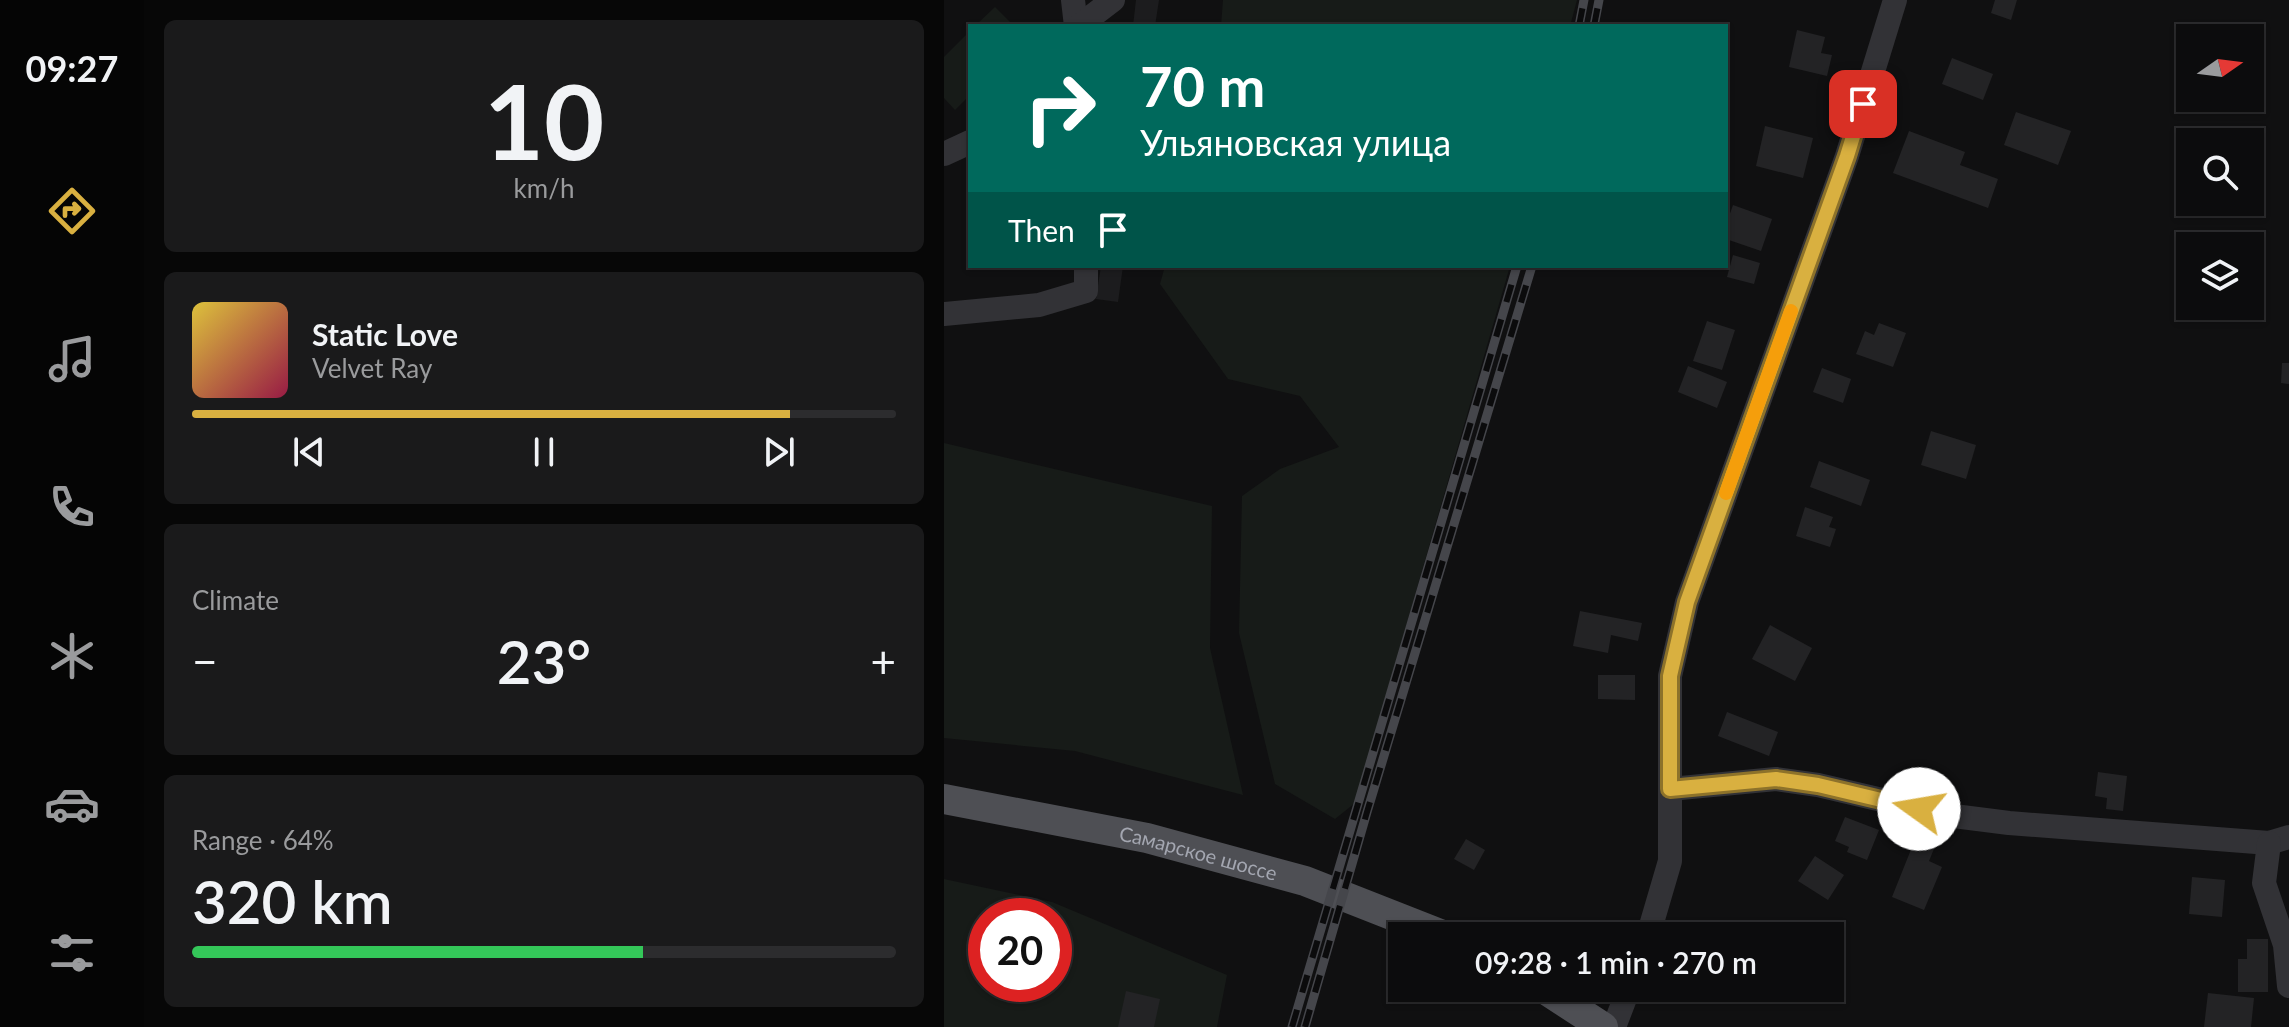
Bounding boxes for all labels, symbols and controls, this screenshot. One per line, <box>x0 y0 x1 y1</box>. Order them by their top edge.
north arrow <box>2176 24 2264 112</box>
map controls <box>2176 24 2264 320</box>
text: 09:27 <box>26 46 118 90</box>
text: 70 m <box>1140 52 1265 119</box>
icon: right <box>1008 56 1112 160</box>
text: 10 <box>484 57 604 182</box>
pin <box>1829 70 1897 138</box>
icon: arrive <box>1841 82 1885 126</box>
text: Ульяновская улица <box>1140 120 1451 164</box>
button: search <box>2176 128 2264 216</box>
text: km/h <box>514 172 574 204</box>
icon: directions <box>44 183 100 239</box>
icon: arrive <box>1091 208 1135 252</box>
text: Then <box>1008 212 1075 248</box>
button: layers <box>2176 232 2264 320</box>
text: Static Love <box>312 316 458 352</box>
icon: music <box>44 331 100 387</box>
text: Velvet Ray <box>312 352 432 384</box>
icon: previous <box>287 430 331 474</box>
icon: pause <box>522 430 566 474</box>
icon: next <box>757 430 801 474</box>
icon: phone <box>44 479 100 535</box>
text: Climate <box>192 584 279 616</box>
text: 23° <box>497 625 591 697</box>
icon: climate <box>44 628 100 684</box>
text: − <box>192 635 218 687</box>
text: + <box>870 635 896 687</box>
position arrow <box>1877 767 1961 851</box>
icon: car <box>44 776 100 832</box>
street label: Самарское шоссе <box>1117 821 1280 885</box>
text: Range · 64% <box>192 824 334 856</box>
text: 320 km <box>192 865 393 937</box>
speed limit sign: 20 <box>968 898 1072 1002</box>
icon: filters <box>44 925 100 981</box>
text: 09:28 · 1 min · 270 m <box>1475 944 1757 980</box>

